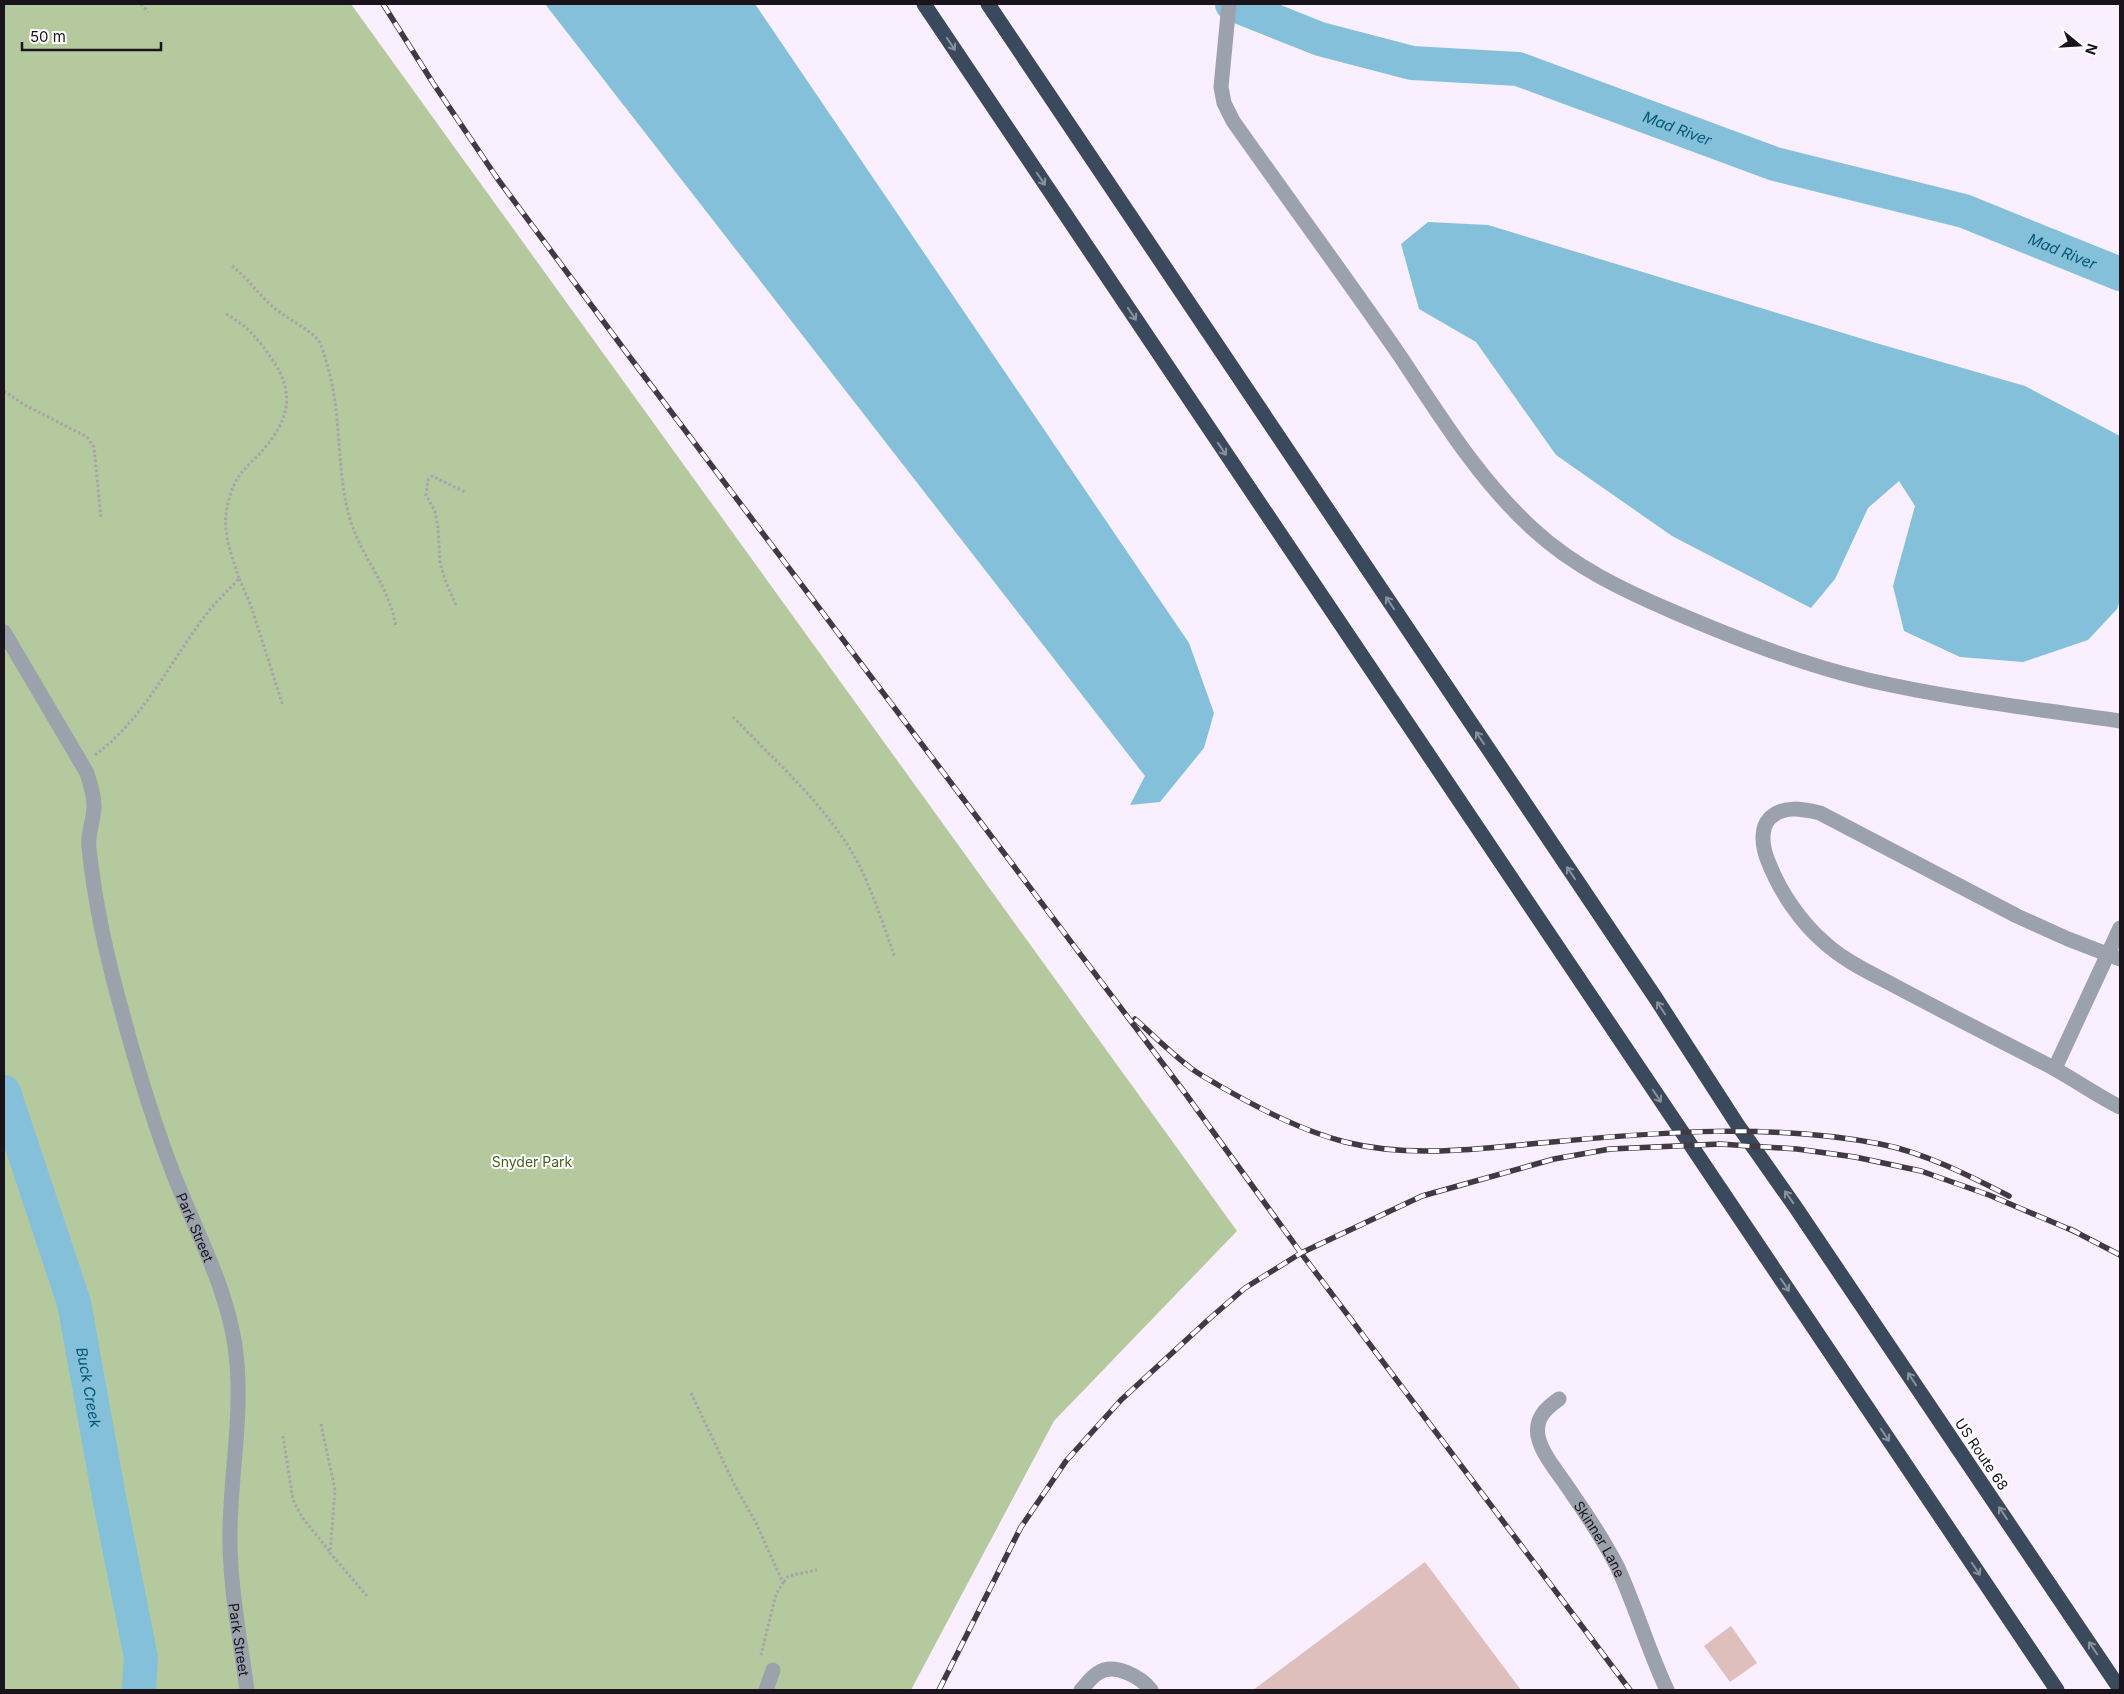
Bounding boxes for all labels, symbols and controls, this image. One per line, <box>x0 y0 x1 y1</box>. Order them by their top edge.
scale bar <box>22 20 161 52</box>
north arrow <box>2054 20 2104 70</box>
text: 50 m <box>30 27 66 46</box>
one-way arrow <box>946 37 956 51</box>
text: N <box>2082 41 2102 57</box>
water label: Mad River <box>1640 107 1715 149</box>
one-way arrow <box>1036 172 1046 186</box>
water label: Mad River <box>2026 229 2100 273</box>
one-way arrow <box>1127 307 1137 321</box>
one-way arrow <box>1217 442 1228 456</box>
one-way arrow <box>1385 596 1395 610</box>
one-way arrow <box>1475 731 1486 745</box>
one-way arrow <box>1566 866 1576 880</box>
one-way arrow <box>1656 1001 1666 1015</box>
one-way arrow <box>1652 1089 1662 1103</box>
park label: Snyder Park <box>492 1153 573 1170</box>
street label: Park Street <box>173 1190 218 1265</box>
one-way arrow <box>1784 1190 1794 1204</box>
one-way arrow <box>1780 1278 1790 1292</box>
water label: Buck Creek <box>73 1345 106 1430</box>
one-way arrow <box>1906 1372 1916 1386</box>
street label: US Route 68 <box>1952 1415 2012 1493</box>
one-way arrow <box>1880 1427 1890 1441</box>
street label: Skinner Lane <box>1571 1497 1629 1580</box>
one-way arrow <box>1997 1506 2008 1520</box>
one-way arrow <box>1971 1562 1981 1576</box>
street label: Park Street <box>226 1602 254 1678</box>
one-way arrow <box>2088 1641 2098 1655</box>

